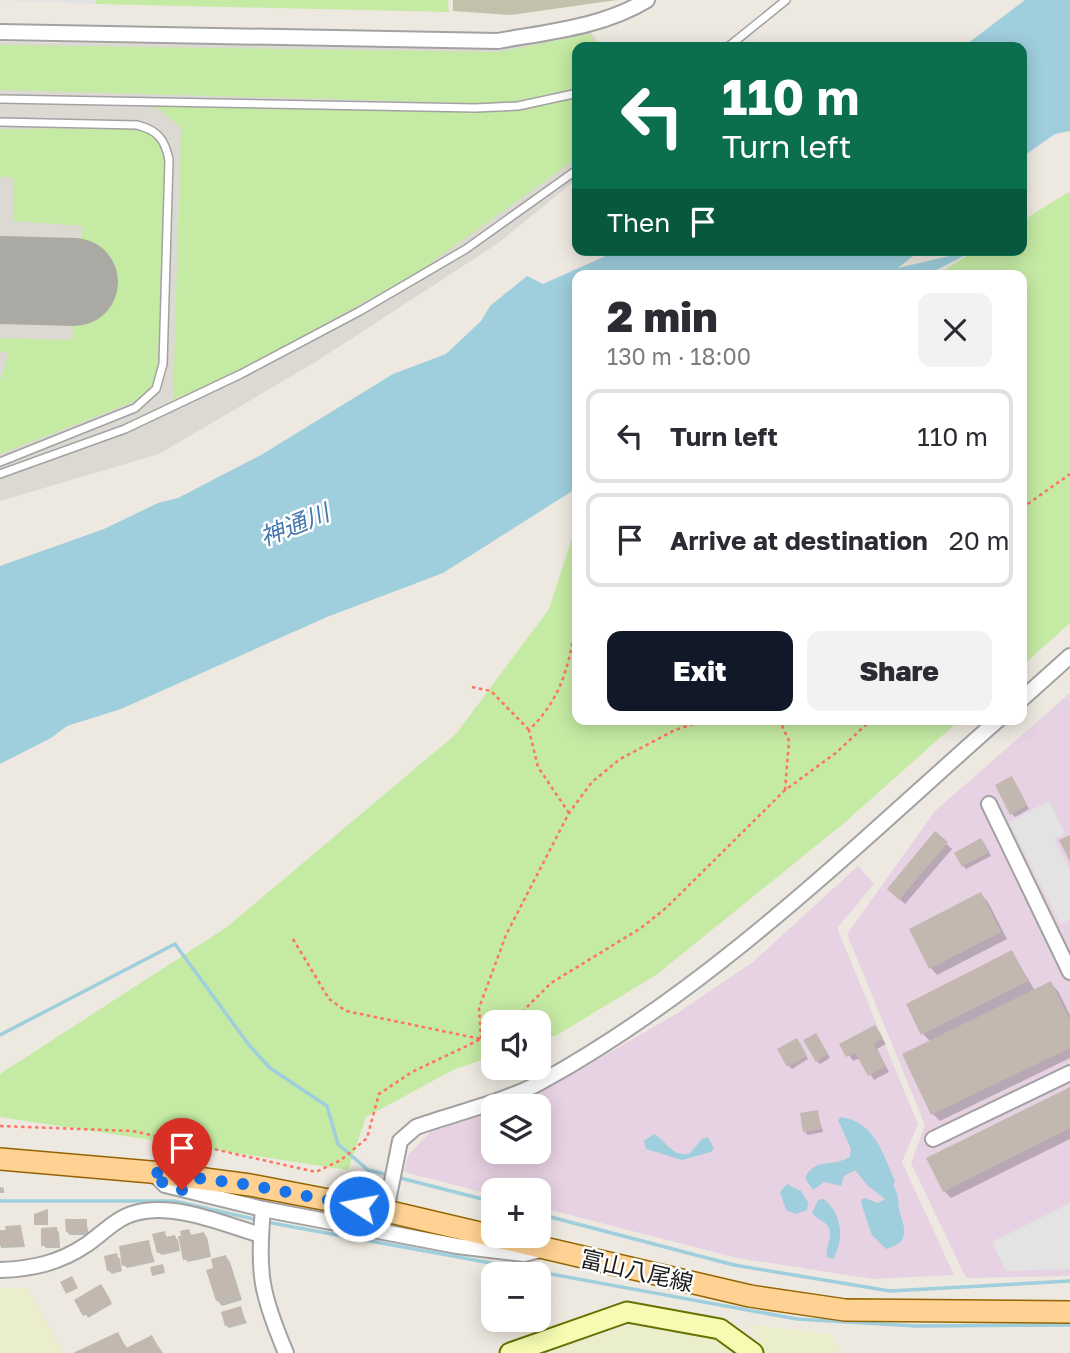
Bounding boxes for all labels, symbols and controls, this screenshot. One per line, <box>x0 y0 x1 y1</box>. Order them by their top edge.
text: 110 m <box>722 67 859 126</box>
icon: left <box>607 70 698 161</box>
text: Turn left <box>722 127 851 165</box>
icon: arrive <box>684 203 722 241</box>
text: Then <box>607 207 670 238</box>
text: 2 min <box>607 291 718 341</box>
button: close <box>918 293 992 367</box>
text: 130 m · 18:00 <box>607 342 751 370</box>
icon: left <box>611 417 649 455</box>
text: Turn left <box>670 421 778 452</box>
text: 110 m <box>917 421 988 452</box>
water label: 神通川 <box>255 496 336 551</box>
icon: arrive <box>611 521 649 559</box>
text: Arrive at destination <box>670 525 928 556</box>
text: 20 m <box>949 525 1009 556</box>
button: Exit <box>607 631 793 711</box>
button: Share <box>807 631 992 711</box>
map controls <box>481 1010 551 1332</box>
button: sound <box>481 1010 551 1080</box>
button: layers <box>481 1094 551 1164</box>
pin <box>152 1118 212 1190</box>
icon: arrive <box>163 1129 201 1167</box>
position arrow <box>322 1169 396 1243</box>
button: + <box>481 1178 551 1248</box>
street label: 富山八尾線 <box>578 1243 696 1297</box>
button: − <box>481 1262 551 1332</box>

